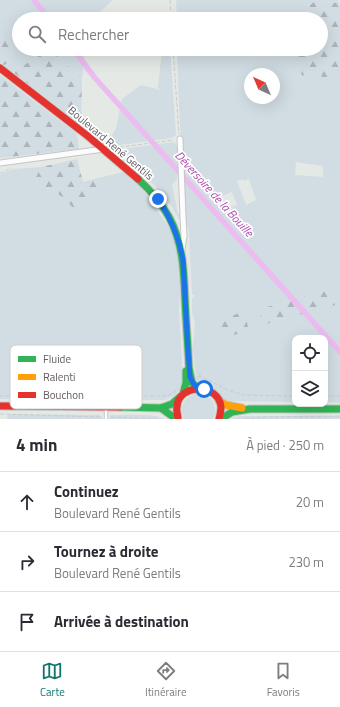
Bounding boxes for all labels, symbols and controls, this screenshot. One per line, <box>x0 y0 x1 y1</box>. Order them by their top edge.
search box <box>12 12 328 56</box>
icon: search <box>26 23 48 45</box>
text: Rechercher <box>58 23 129 46</box>
north arrow <box>244 68 280 104</box>
street label: Boulevard René Gentils <box>65 102 157 184</box>
water label: Déversoire de la Bouille <box>170 146 259 242</box>
route end <box>149 190 167 208</box>
map controls <box>292 335 328 407</box>
button: locate <box>292 335 328 371</box>
legend <box>10 345 142 409</box>
text: Fluide <box>43 351 71 367</box>
text: Ralenti <box>43 369 76 385</box>
button: layers <box>292 371 328 407</box>
route start <box>195 380 213 398</box>
text: Bouchon <box>43 387 84 403</box>
text: 4 min <box>16 432 57 458</box>
text: À pied · 250 m <box>246 435 324 455</box>
text: Continuez <box>54 480 119 503</box>
icon: ahead <box>16 491 38 513</box>
text: 20 m <box>296 492 324 512</box>
text: Boulevard René Gentils <box>54 503 181 523</box>
text: Tournez à droite <box>54 540 159 563</box>
icon: right <box>16 551 38 573</box>
text: 230 m <box>288 552 324 572</box>
text: Boulevard René Gentils <box>54 563 181 583</box>
text: Arrivée à destination <box>54 610 189 633</box>
icon: arrive <box>16 611 38 633</box>
tab: Carte <box>40 660 65 700</box>
tab: Itinéraire <box>145 660 186 700</box>
tab: Favoris <box>267 660 300 700</box>

